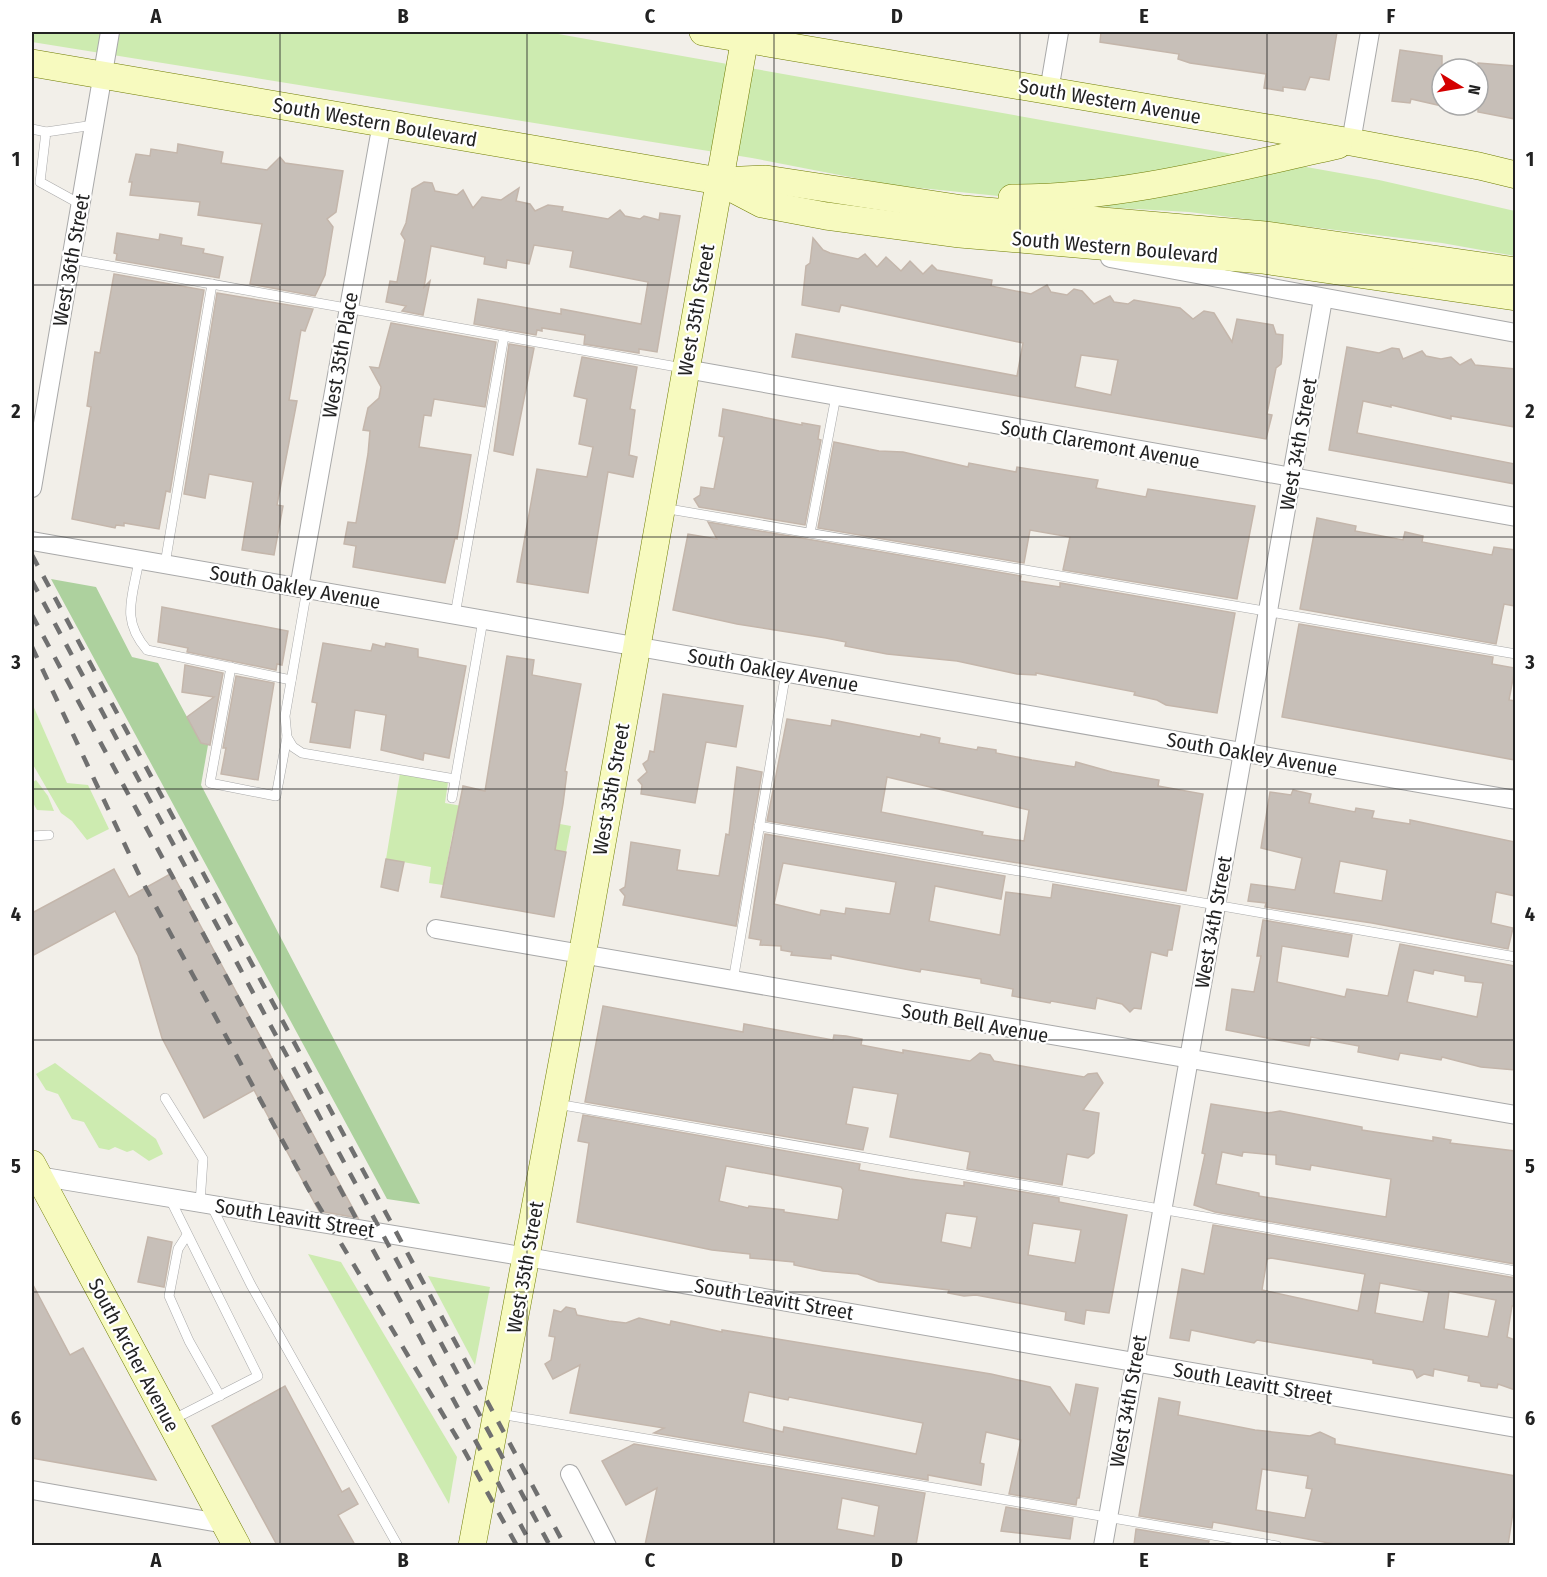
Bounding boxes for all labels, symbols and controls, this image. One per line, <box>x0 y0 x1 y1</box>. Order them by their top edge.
text: A <box>150 4 163 28</box>
text: B <box>397 4 409 28</box>
text: C <box>645 4 656 28</box>
text: D <box>891 4 903 28</box>
text: E <box>1139 4 1149 28</box>
text: F <box>1387 4 1396 28</box>
north arrow <box>1430 57 1490 117</box>
street label: South Western Avenue <box>1017 73 1203 129</box>
text: N <box>1464 83 1484 96</box>
street label: South Western Boulevard <box>271 92 479 152</box>
text: 1 <box>12 147 20 171</box>
text: 1 <box>1526 147 1534 171</box>
street label: West 36th Street <box>48 191 95 328</box>
street label: South Western Boulevard <box>1011 226 1219 268</box>
street label: West 35th Street <box>673 242 719 378</box>
street label: West 35th Place <box>317 290 363 420</box>
street label: West 34th Street <box>1275 375 1322 512</box>
text: 2 <box>10 399 21 423</box>
text: 2 <box>1524 399 1535 423</box>
street label: South Claremont Avenue <box>999 415 1201 473</box>
street label: South Oakley Avenue <box>208 560 382 614</box>
street label: South Oakley Avenue <box>686 643 860 697</box>
text: 3 <box>10 650 21 674</box>
text: 3 <box>1524 650 1535 674</box>
street label: West 35th Street <box>588 721 634 857</box>
street label: South Oakley Avenue <box>1165 727 1339 781</box>
street label: West 34th Street <box>1190 853 1237 990</box>
text: 4 <box>11 902 21 926</box>
text: 4 <box>1525 902 1535 926</box>
street label: South Bell Avenue <box>900 998 1050 1048</box>
text: 5 <box>11 1154 21 1178</box>
text: 5 <box>1525 1154 1535 1178</box>
street label: South Leavitt Street <box>214 1194 377 1243</box>
street label: West 35th Street <box>502 1199 548 1335</box>
street label: South Leavitt Street <box>693 1273 856 1325</box>
street label: South Archer Avenue <box>83 1274 185 1436</box>
street label: West 34th Street <box>1105 1332 1152 1469</box>
street label: South Leavitt Street <box>1172 1357 1335 1409</box>
text: 6 <box>11 1406 21 1430</box>
text: 6 <box>1525 1406 1535 1430</box>
text: A <box>150 1548 163 1572</box>
text: B <box>397 1548 409 1572</box>
text: C <box>645 1548 656 1572</box>
text: D <box>891 1548 903 1572</box>
text: E <box>1139 1548 1149 1572</box>
text: F <box>1387 1548 1396 1572</box>

